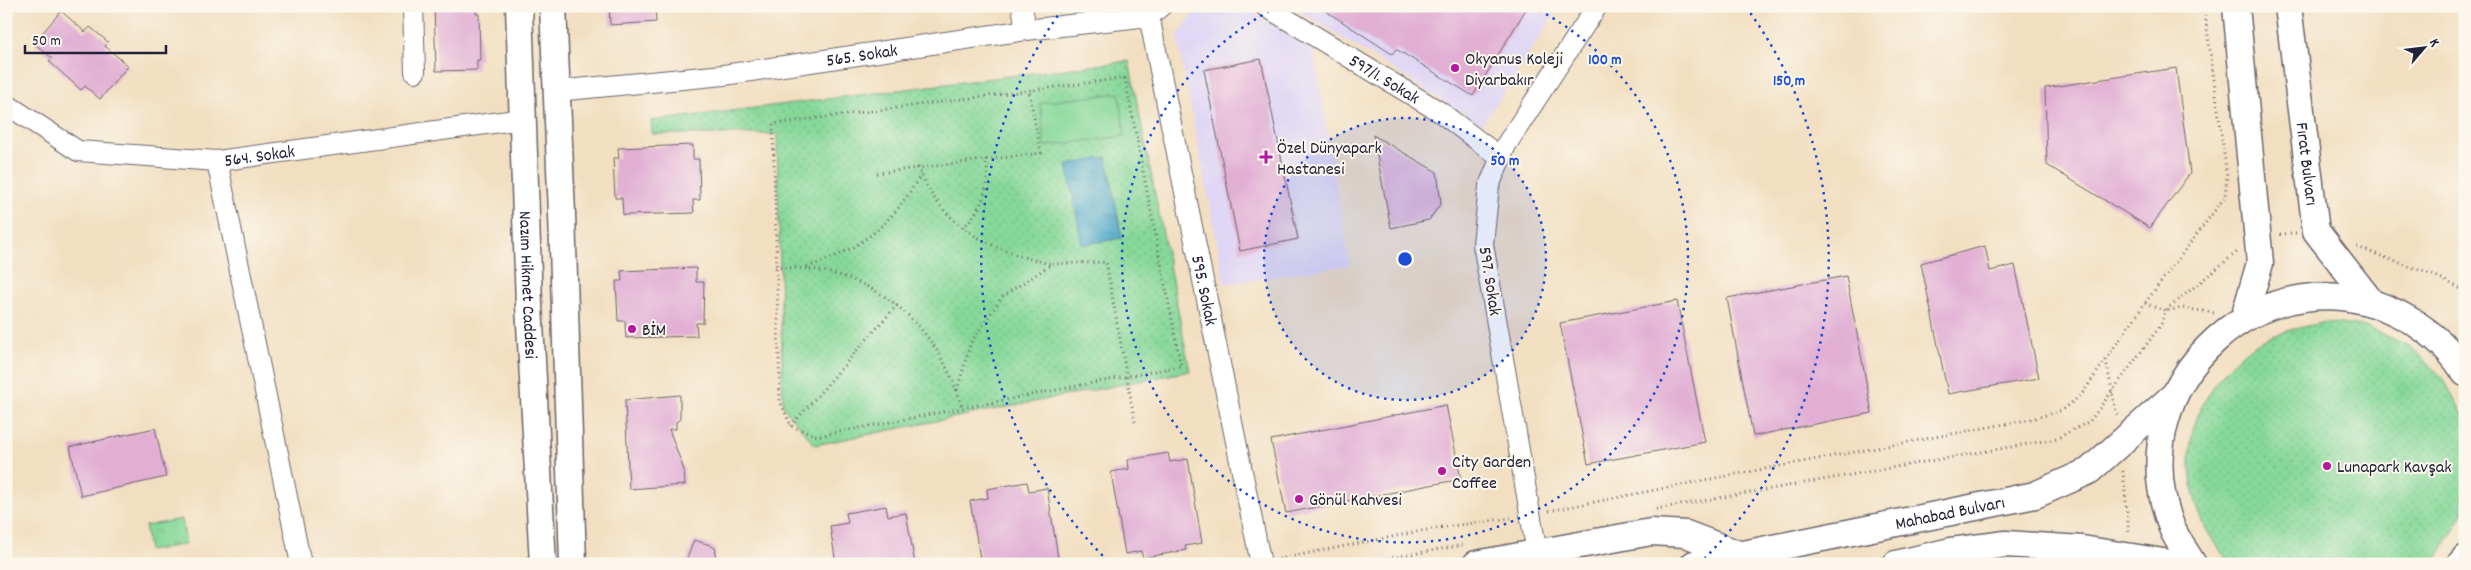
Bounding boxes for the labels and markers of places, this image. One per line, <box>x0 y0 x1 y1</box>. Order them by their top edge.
place label: Okyanus Koleji Diyarbakır <box>1465 48 1563 94</box>
marker: Okyanus Koleji Diyarbakır <box>1449 62 1461 74</box>
place label: Özel Dünyapark Hastanesi <box>1277 137 1382 183</box>
marker: Özel Dünyapark Hastanesi <box>1259 150 1273 164</box>
centre of rings <box>1396 250 1414 268</box>
place label: BİM <box>642 319 666 344</box>
marker: BİM <box>626 323 638 335</box>
place label: City Garden Coffee <box>1452 451 1531 497</box>
place label: Lunapark Kavşak <box>2337 456 2452 481</box>
marker: Lunapark Kavşak <box>2321 460 2333 472</box>
marker: City Garden Coffee <box>1436 465 1448 477</box>
place label: Gönül Kahvesi <box>1309 489 1402 514</box>
marker: Gönül Kahvesi <box>1293 493 1305 505</box>

